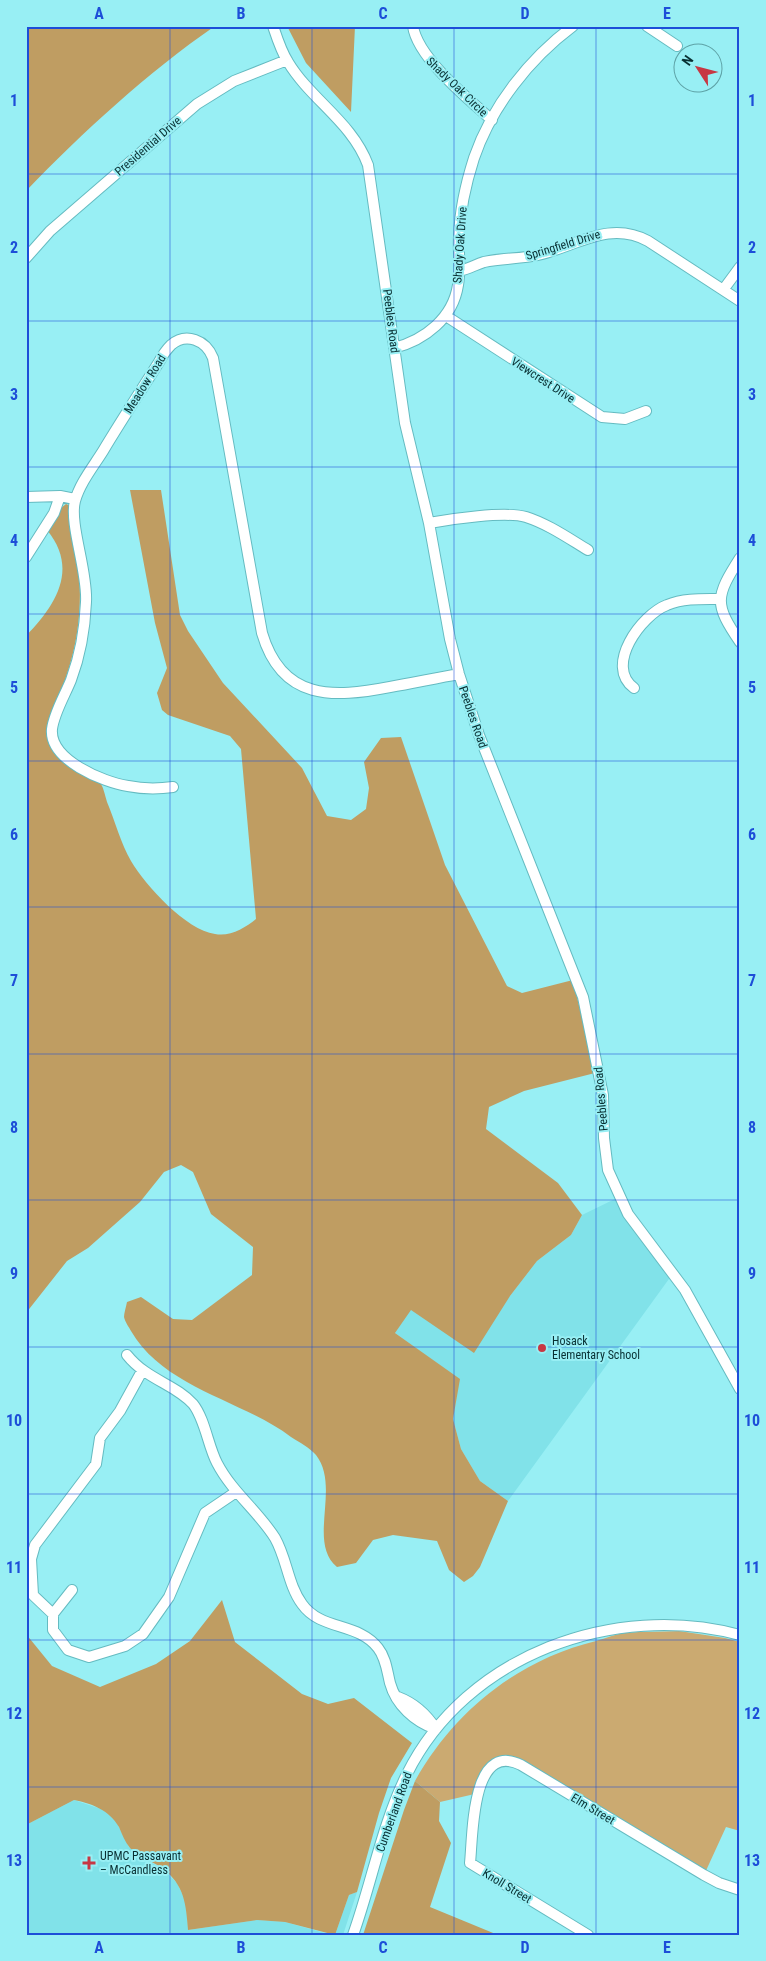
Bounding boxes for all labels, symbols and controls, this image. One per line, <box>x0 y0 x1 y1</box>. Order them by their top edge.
text: A <box>94 4 104 23</box>
text: B <box>237 4 246 23</box>
text: C <box>378 4 388 23</box>
text: D <box>520 4 530 23</box>
text: E <box>663 4 671 23</box>
north arrow <box>674 42 724 92</box>
text: N <box>678 52 696 69</box>
street label: Shady Oak Circle <box>423 54 491 120</box>
text: 1 <box>10 91 18 110</box>
text: 1 <box>748 91 756 110</box>
street label: Presidential Drive <box>112 113 184 178</box>
street label: Shady Oak Drive <box>450 206 470 284</box>
street label: Springfield Drive <box>524 227 602 263</box>
text: 2 <box>10 238 18 257</box>
text: 2 <box>748 238 756 257</box>
street label: Peebles Road <box>380 288 402 354</box>
street label: Meadow Road <box>121 352 169 416</box>
street label: Viewcrest Drive <box>508 354 578 406</box>
text: 3 <box>10 385 18 404</box>
text: 3 <box>748 385 756 404</box>
text: 4 <box>10 531 18 550</box>
text: 4 <box>748 531 756 550</box>
text: 5 <box>10 678 18 697</box>
text: 5 <box>748 678 756 697</box>
street label: Peebles Road <box>456 684 490 750</box>
text: 6 <box>10 825 18 844</box>
text: 6 <box>748 825 756 844</box>
text: 7 <box>10 971 18 990</box>
text: 7 <box>748 971 756 990</box>
street label: Peebles Road <box>591 1066 611 1132</box>
text: 8 <box>10 1118 18 1137</box>
text: 8 <box>748 1118 756 1137</box>
text: 9 <box>10 1264 18 1283</box>
text: 9 <box>748 1264 756 1283</box>
place label: Hosack Elementary School <box>552 1334 640 1362</box>
marker: Hosack Elementary School <box>536 1342 548 1354</box>
text: 10 <box>6 1411 22 1430</box>
text: 10 <box>744 1411 760 1430</box>
text: 11 <box>6 1558 22 1577</box>
text: 11 <box>744 1558 760 1577</box>
text: 12 <box>6 1704 22 1723</box>
text: 12 <box>744 1704 760 1723</box>
street label: Cumberland Road <box>373 1770 415 1854</box>
street label: Elm Street <box>569 1790 618 1828</box>
place label: UPMC Passavant – McCandless <box>100 1849 182 1877</box>
text: 13 <box>6 1851 22 1870</box>
text: 13 <box>744 1851 760 1870</box>
marker: UPMC Passavant – McCandless <box>82 1856 96 1870</box>
street label: Knoll Street <box>480 1866 534 1906</box>
text: A <box>94 1938 104 1957</box>
text: B <box>237 1938 246 1957</box>
text: C <box>378 1938 388 1957</box>
text: D <box>520 1938 530 1957</box>
text: E <box>663 1938 671 1957</box>

